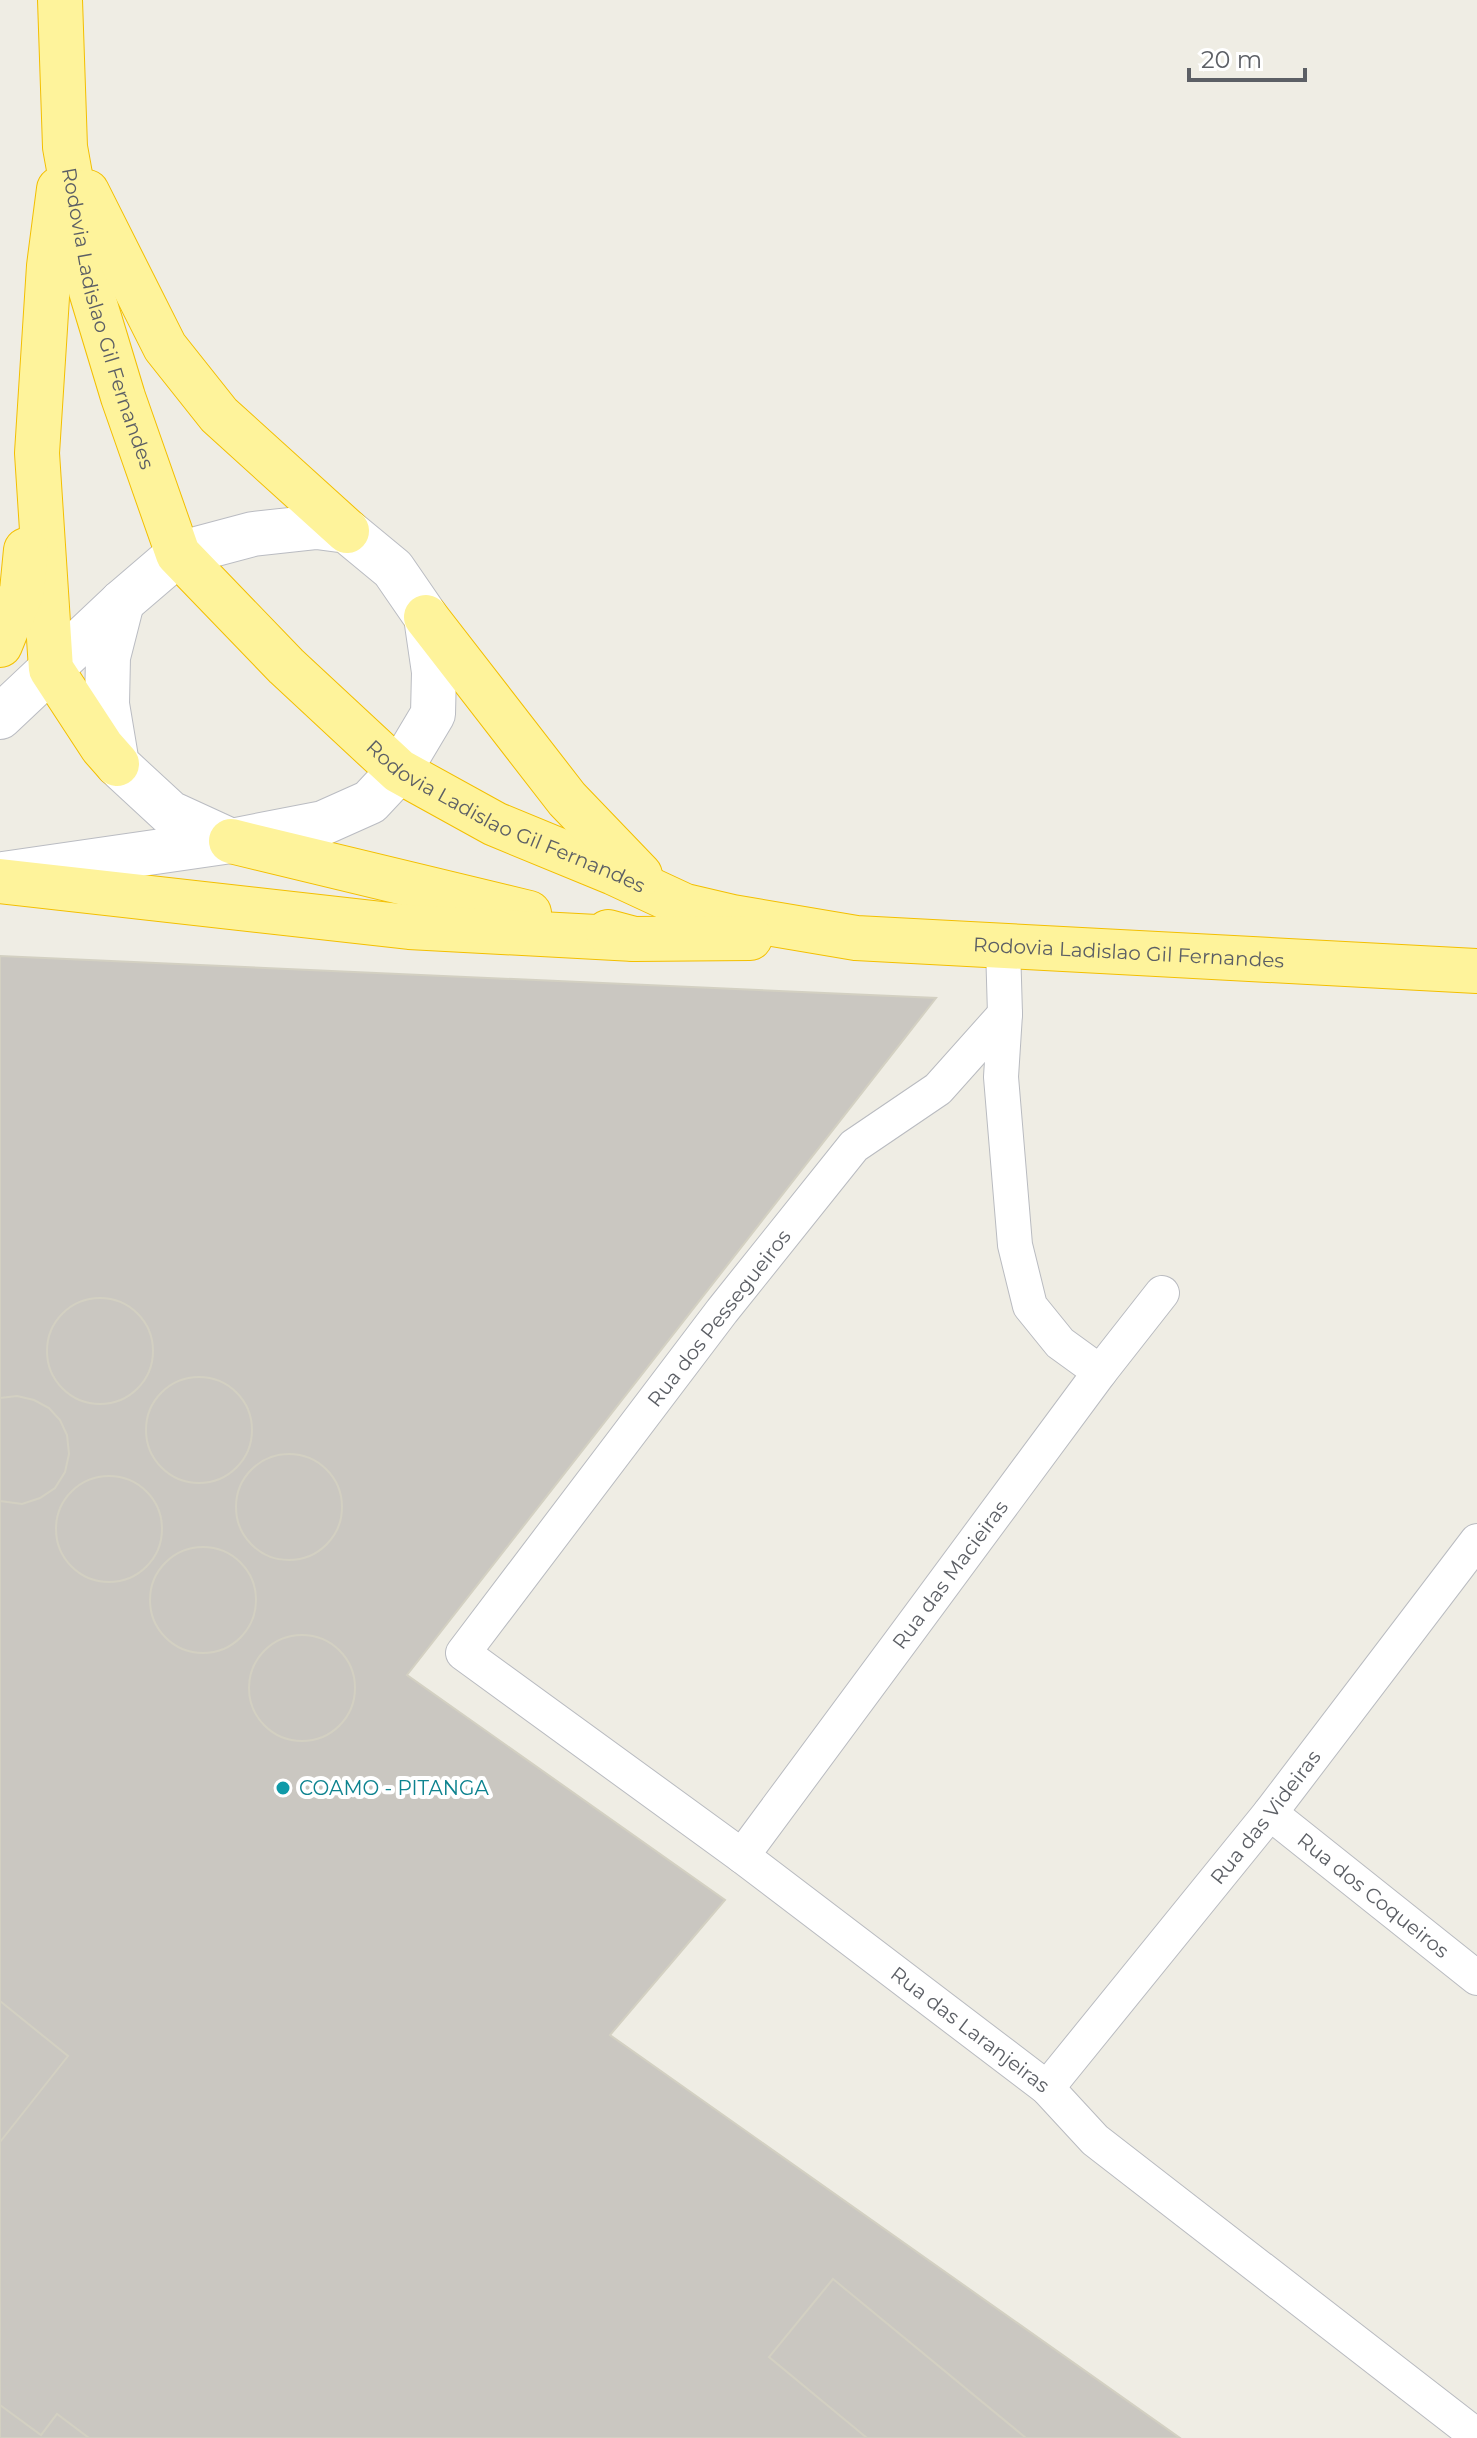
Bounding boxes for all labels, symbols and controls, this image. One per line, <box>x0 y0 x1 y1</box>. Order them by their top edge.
scale bar <box>1189 32 1305 82</box>
text: 20 m <box>1201 45 1262 74</box>
street label: Rodovia Ladislao Gil Fernandes <box>57 166 159 473</box>
street label: Rodovia Ladislao Gil Fernandes <box>361 735 649 898</box>
street label: Rodovia Ladislao Gil Fernandes <box>972 932 1285 973</box>
street label: Rua dos Pessegueiros <box>642 1224 796 1411</box>
street label: Rua das Macieiras <box>887 1495 1013 1654</box>
street label: Rua das Videiras <box>1205 1745 1326 1889</box>
place label: COAMO - PITANGA <box>299 1776 489 1800</box>
marker: COAMO - PITANGA <box>274 1779 292 1797</box>
street label: Rua dos Coqueiros <box>1293 1828 1454 1963</box>
street label: Rua das Laranjeiras <box>886 1961 1054 2098</box>

